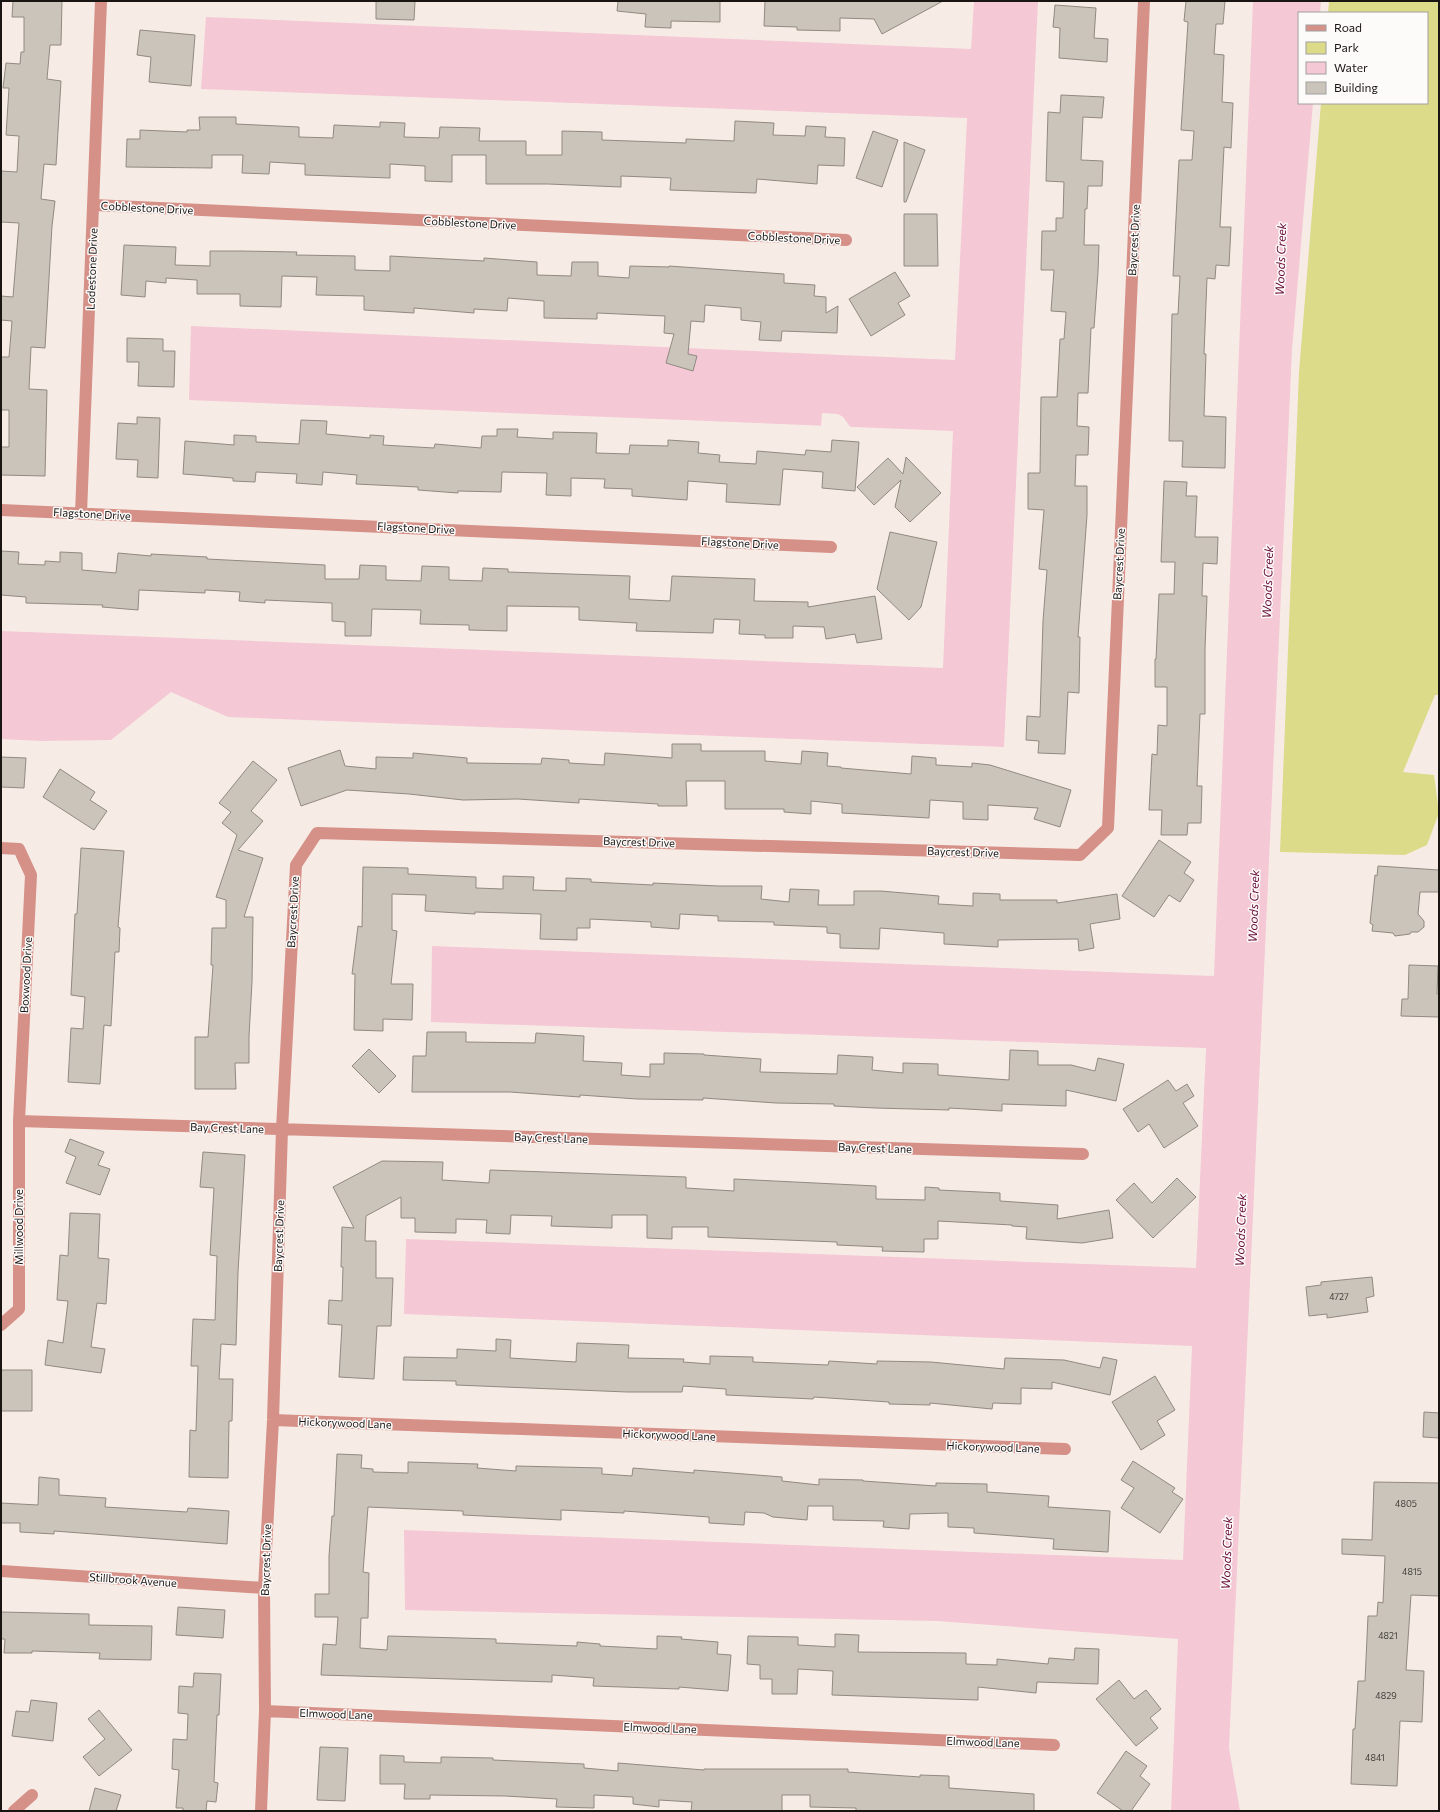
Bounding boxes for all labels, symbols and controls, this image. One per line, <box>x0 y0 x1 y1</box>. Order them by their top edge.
legend <box>1298 12 1428 104</box>
text: Road <box>1334 20 1362 34</box>
text: Park <box>1334 40 1360 54</box>
text: Water <box>1334 60 1368 74</box>
text: Building <box>1334 80 1378 94</box>
street label: Cobblestone Drive <box>101 199 194 216</box>
street label: Baycrest Drive <box>1125 204 1142 276</box>
street label: Cobblestone Drive <box>424 214 517 231</box>
water label: Woods Creek <box>1272 222 1288 295</box>
street label: Lodestone Drive <box>84 228 99 310</box>
street label: Cobblestone Drive <box>748 229 841 246</box>
street label: Flagstone Drive <box>53 505 131 522</box>
street label: Flagstone Drive <box>377 519 455 536</box>
street label: Baycrest Drive <box>1110 528 1127 600</box>
street label: Flagstone Drive <box>701 534 779 551</box>
water label: Woods Creek <box>1259 545 1275 618</box>
street label: Baycrest Drive <box>603 834 675 849</box>
street label: Baycrest Drive <box>927 844 999 859</box>
water label: Woods Creek <box>1245 869 1261 942</box>
street label: Baycrest Drive <box>284 876 301 948</box>
street label: Boxwood Drive <box>17 936 34 1013</box>
street label: Bay Crest Lane <box>190 1120 264 1135</box>
street label: Bay Crest Lane <box>514 1130 588 1145</box>
street label: Bay Crest Lane <box>838 1140 912 1155</box>
street label: Millwood Drive <box>12 1189 25 1265</box>
water label: Woods Creek <box>1232 1193 1248 1266</box>
street label: Baycrest Drive <box>271 1200 286 1272</box>
house number: 4727 <box>1329 1291 1349 1302</box>
street label: Hickorywood Lane <box>298 1414 392 1431</box>
street label: Hickorywood Lane <box>622 1426 716 1443</box>
street label: Hickorywood Lane <box>946 1438 1040 1455</box>
house number: 4805 <box>1395 1498 1417 1509</box>
water label: Woods Creek <box>1218 1516 1234 1589</box>
street label: Baycrest Drive <box>258 1524 273 1596</box>
house number: 4815 <box>1402 1566 1422 1577</box>
street label: Stillbrook Avenue <box>89 1570 178 1589</box>
house number: 4821 <box>1378 1630 1398 1641</box>
house number: 4829 <box>1375 1690 1397 1701</box>
street label: Elmwood Lane <box>299 1706 373 1721</box>
street label: Elmwood Lane <box>623 1720 697 1735</box>
street label: Elmwood Lane <box>946 1734 1020 1749</box>
house number: 4841 <box>1365 1752 1385 1763</box>

